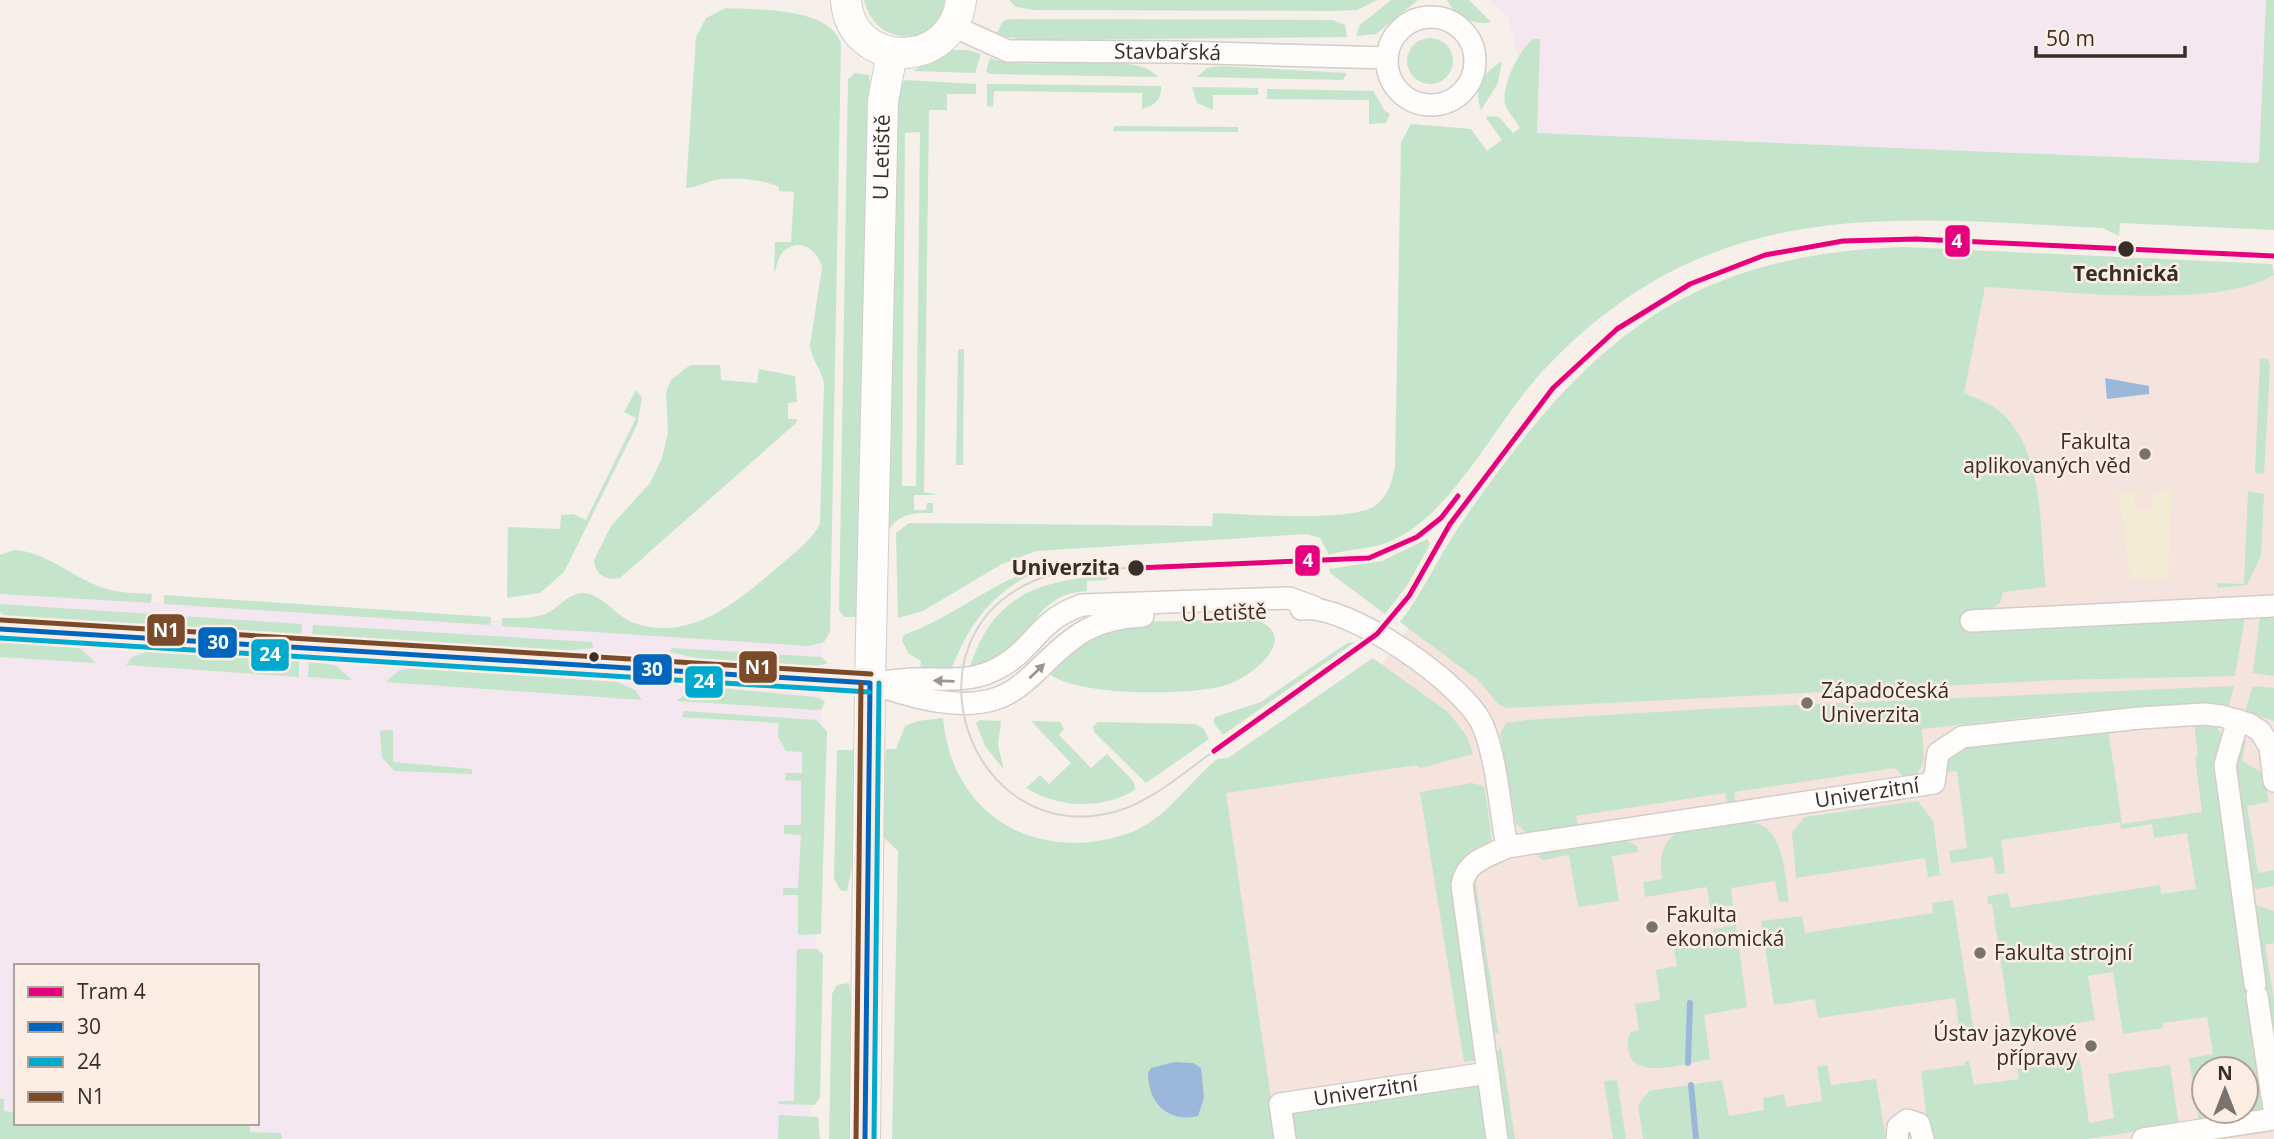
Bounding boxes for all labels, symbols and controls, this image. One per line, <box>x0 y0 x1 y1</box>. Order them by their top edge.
scale bar <box>2036 14 2185 58</box>
text: 50 m <box>2046 24 2095 52</box>
street label: Stavbařská <box>1114 37 1222 66</box>
street label: U Letiště <box>866 114 896 200</box>
line badge: 4 <box>1944 224 1971 258</box>
text: 4 <box>1952 228 1963 254</box>
marker: Technická <box>2116 239 2136 259</box>
place label: Technická <box>2073 259 2179 287</box>
place label: Fakulta aplikovaných věd <box>1963 427 2131 479</box>
marker: Fakulta aplikovaných věd <box>2137 446 2153 462</box>
line badge: 4 <box>1294 544 1321 577</box>
text: 4 <box>1303 547 1314 573</box>
place label: Univerzita <box>1012 553 1120 581</box>
marker: Univerzita <box>1126 558 1146 578</box>
street label: U Letiště <box>1181 597 1267 627</box>
line badge: N1 <box>146 613 186 647</box>
text: N1 <box>153 617 179 643</box>
line badge: 30 <box>197 626 238 659</box>
text: 30 <box>207 629 229 655</box>
line badge: 24 <box>250 638 290 672</box>
text: 24 <box>259 641 281 667</box>
unlabelled marker <box>587 650 601 664</box>
line badge: N1 <box>738 650 778 684</box>
line badge: 30 <box>632 653 673 686</box>
text: N1 <box>745 654 771 680</box>
text: 30 <box>641 656 663 682</box>
one-way arrow <box>1028 662 1045 679</box>
line badge: 24 <box>684 665 724 699</box>
text: 24 <box>693 668 715 694</box>
one-way arrow <box>933 675 955 686</box>
place label: Západočeská Univerzita <box>1821 676 1949 728</box>
marker: Západočeská Univerzita <box>1799 695 1815 711</box>
street label: Univerzitní <box>1813 770 1922 814</box>
place label: Fakulta ekonomická <box>1666 900 1784 952</box>
marker: Fakulta ekonomická <box>1644 919 1660 935</box>
place label: Fakulta strojní <box>1994 938 2133 966</box>
marker: Fakulta strojní <box>1972 945 1988 961</box>
legend <box>14 964 259 1125</box>
text: Tram 4 <box>77 977 146 1005</box>
text: 30 <box>77 1012 101 1040</box>
place label: Ústav jazykové přípravy <box>1933 1019 2077 1071</box>
marker: Ústav jazykové přípravy <box>2083 1038 2099 1054</box>
text: 24 <box>77 1047 101 1075</box>
north arrow <box>2190 1055 2260 1125</box>
text: N <box>2217 1060 2233 1086</box>
street label: Univerzitní <box>1311 1069 1420 1112</box>
text: N1 <box>77 1082 105 1110</box>

